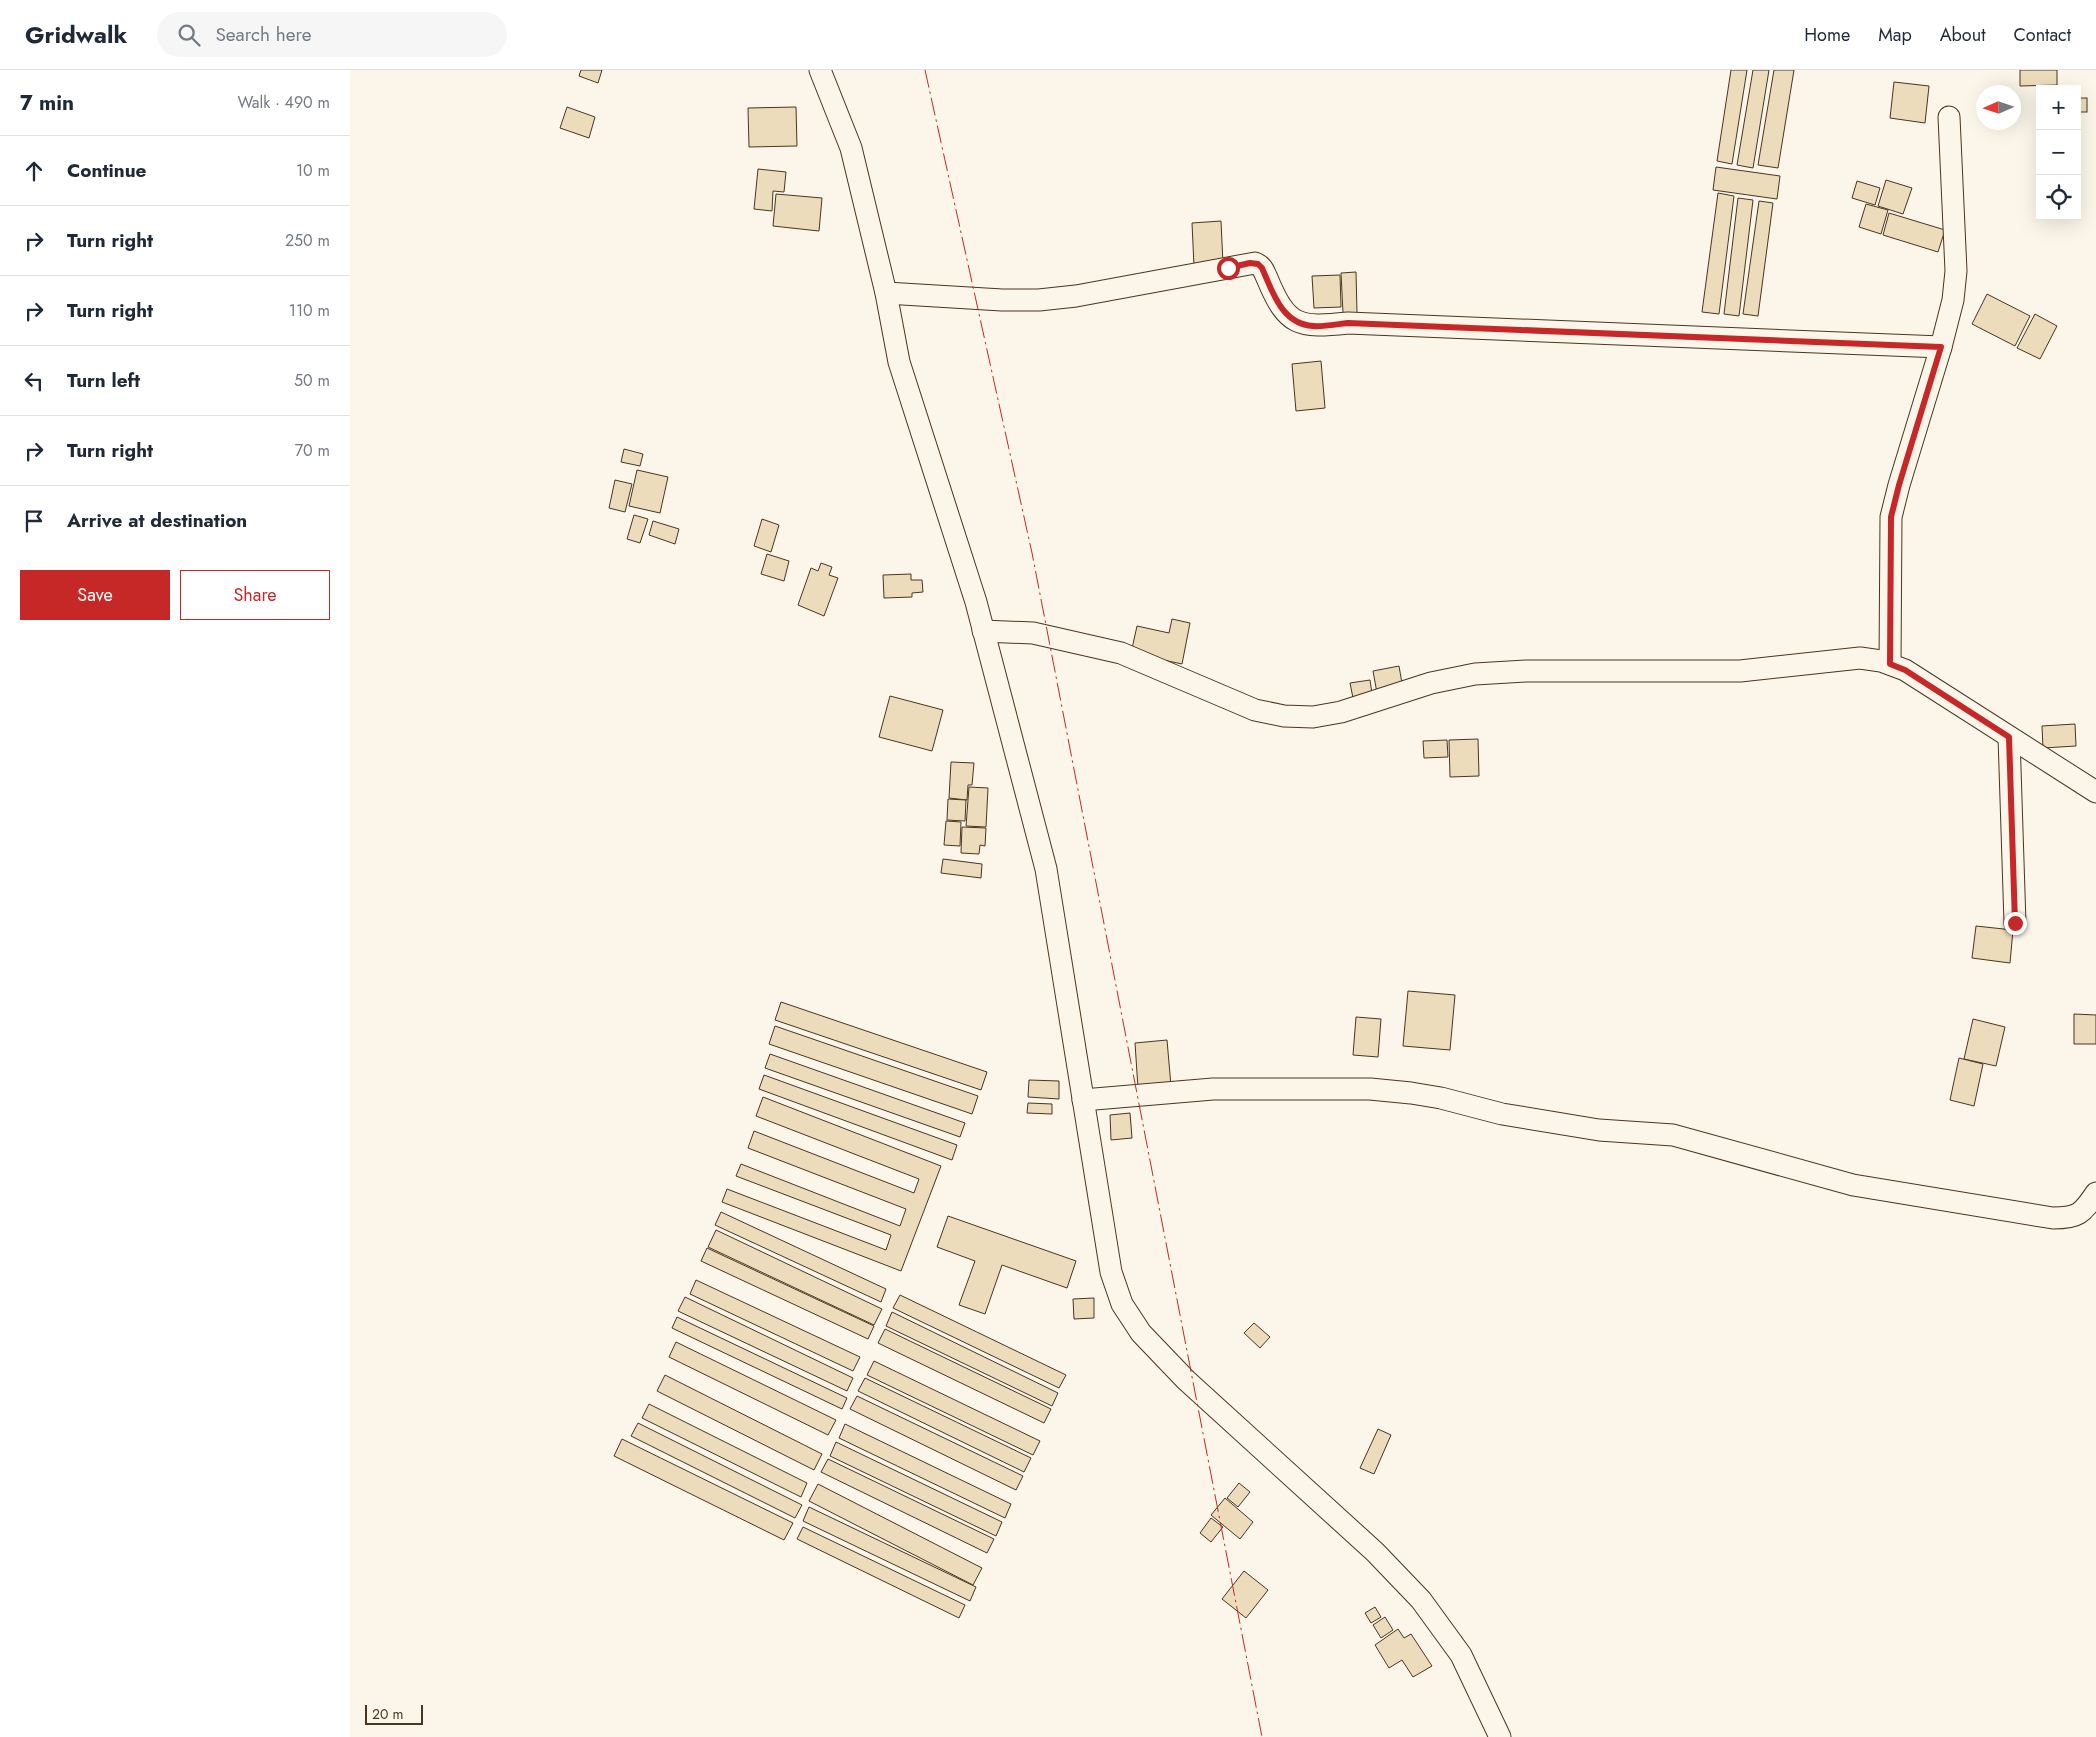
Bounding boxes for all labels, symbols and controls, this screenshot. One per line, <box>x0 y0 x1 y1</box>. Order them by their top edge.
search box <box>157 12 507 57</box>
text: Gridwalk <box>25 17 127 52</box>
icon: search <box>175 21 203 49</box>
text: Search here <box>215 21 311 48</box>
text: Home <box>1804 22 1850 48</box>
text: Map <box>1878 22 1912 48</box>
text: About <box>1940 22 1985 48</box>
text: Contact <box>2013 22 2071 48</box>
north arrow <box>1976 85 2021 130</box>
map controls <box>2036 85 2081 220</box>
button: + <box>2036 85 2081 130</box>
text: 7 min <box>20 88 74 118</box>
text: Walk · 490 m <box>238 91 330 114</box>
button: − <box>2036 130 2081 175</box>
icon: ahead <box>20 157 48 185</box>
text: Continue <box>67 157 146 184</box>
text: 10 m <box>296 159 330 182</box>
button: locate <box>2036 175 2081 220</box>
icon: right <box>20 227 48 255</box>
text: Turn right <box>67 227 153 254</box>
text: 250 m <box>285 229 330 252</box>
route start <box>1217 257 1240 280</box>
icon: right <box>20 297 48 325</box>
text: Turn right <box>67 297 153 324</box>
text: 110 m <box>289 299 330 322</box>
icon: left <box>20 367 48 395</box>
text: Turn left <box>67 367 140 394</box>
text: 50 m <box>294 369 330 392</box>
icon: right <box>20 437 48 465</box>
text: Turn right <box>67 437 153 464</box>
text: 70 m <box>295 439 330 462</box>
icon: arrive <box>20 507 48 535</box>
text: Arrive at destination <box>67 507 247 534</box>
button: Save <box>20 570 170 620</box>
button: Share <box>180 570 330 620</box>
route end <box>2004 912 2027 935</box>
scale bar <box>365 1702 422 1725</box>
text: 20 m <box>372 1704 404 1724</box>

